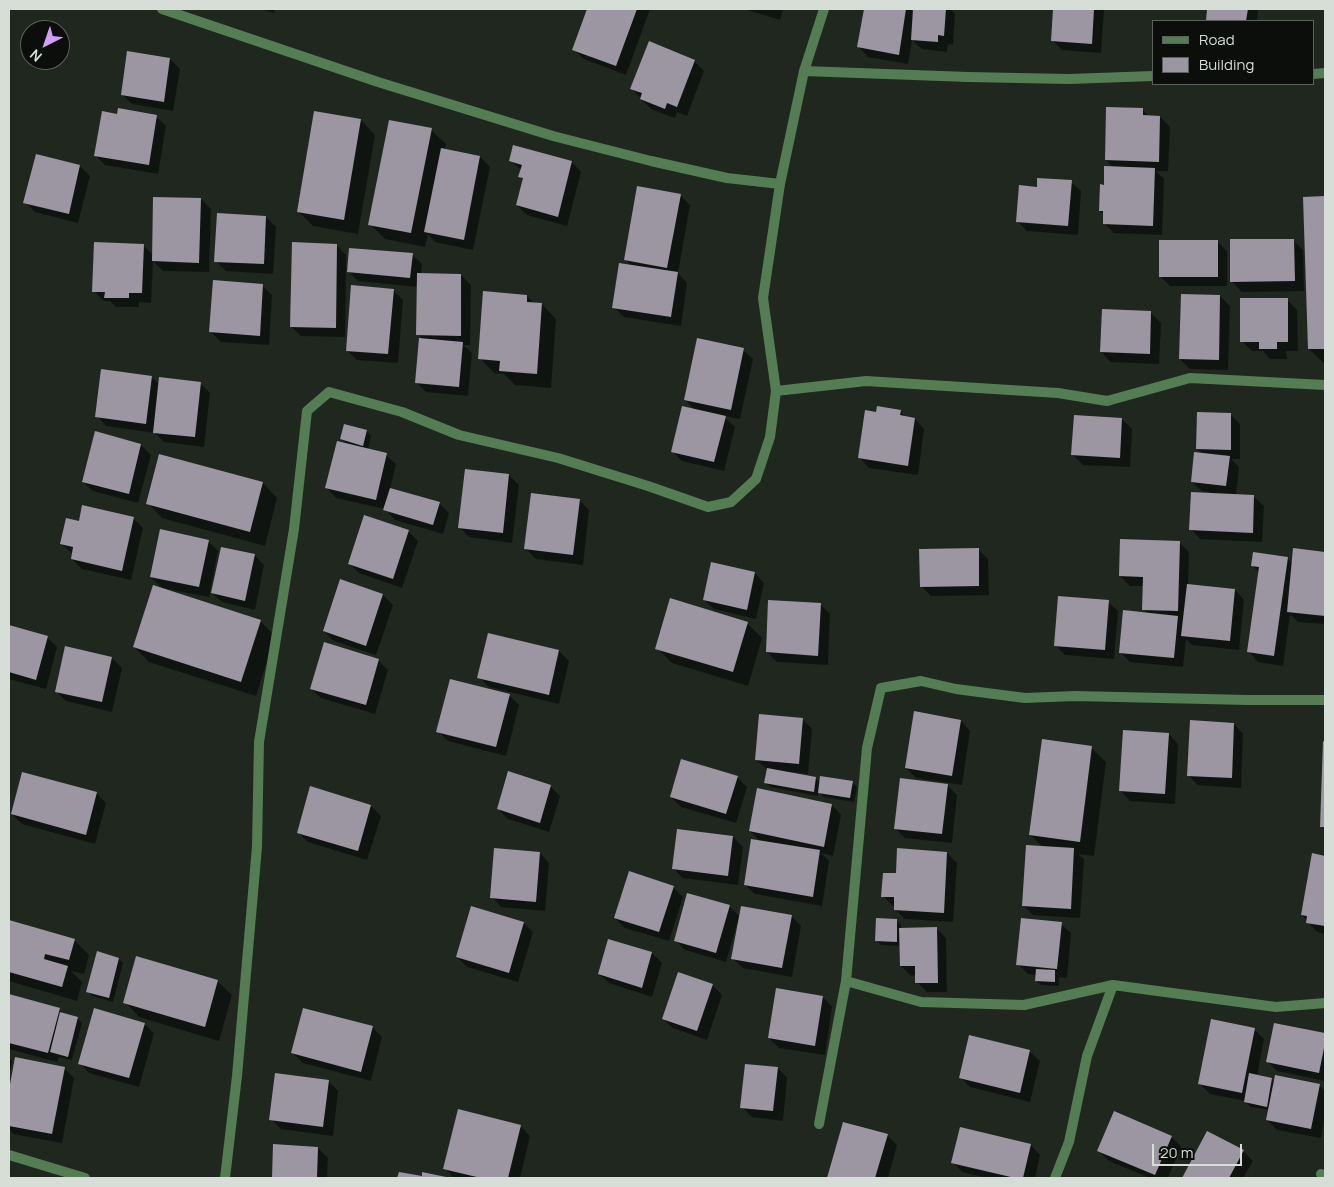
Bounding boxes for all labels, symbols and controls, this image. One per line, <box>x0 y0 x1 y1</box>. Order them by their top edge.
north arrow <box>20 20 70 70</box>
legend <box>1152 20 1314 85</box>
text: Road <box>1199 29 1235 50</box>
text: N <box>25 45 46 66</box>
text: Building <box>1199 54 1254 75</box>
scale bar <box>1154 1134 1244 1166</box>
text: 20 m <box>1160 1142 1193 1163</box>

